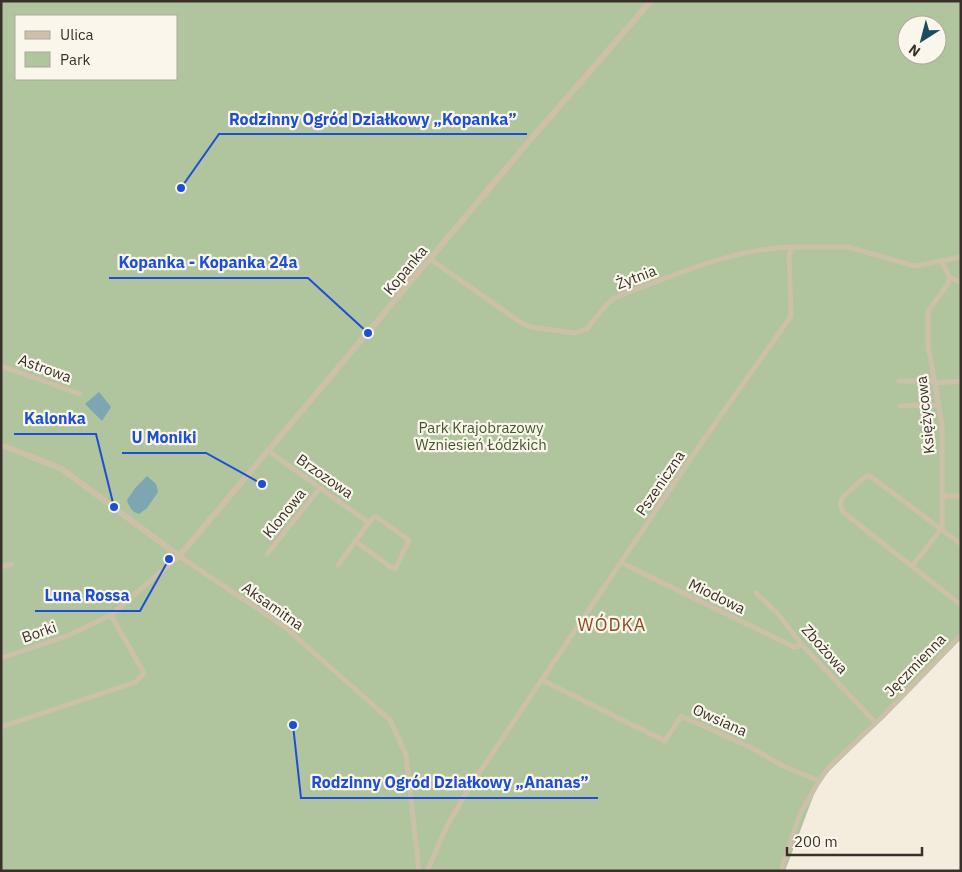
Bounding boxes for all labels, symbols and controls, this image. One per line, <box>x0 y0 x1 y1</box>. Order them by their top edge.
legend <box>15 15 178 80</box>
north arrow <box>897 15 947 65</box>
text: Ulica <box>60 25 94 44</box>
text: N <box>905 40 924 61</box>
text: Park <box>60 50 90 69</box>
callout: Rodzinny Ogród Działkowy „Kopanka” <box>219 103 527 134</box>
text: Rodzinny Ogród Działkowy „Kopanka” <box>229 109 517 129</box>
street label: Kopanka <box>379 241 431 299</box>
callout: Kopanka - Kopanka 24a <box>109 247 308 278</box>
text: Kopanka - Kopanka 24a <box>118 252 298 272</box>
street label: Żytnia <box>613 261 659 293</box>
street label: Astrowa <box>16 350 74 386</box>
street label: Księżycowa <box>911 375 939 455</box>
callout: Kalonka <box>14 403 96 434</box>
text: Kalonka <box>24 408 86 428</box>
park label: Park Krajobrazowy Wzniesień Łódzkich <box>415 418 547 454</box>
callout: U Moniki <box>122 422 206 453</box>
text: U Moniki <box>132 427 196 447</box>
street label: Pszeniczna <box>631 447 689 519</box>
street label: Brzozowa <box>293 450 357 502</box>
street label: Klonowa <box>258 484 310 542</box>
street label: Miodowa <box>686 574 748 618</box>
street label: Aksamitna <box>238 578 308 634</box>
callout: Luna Rossa <box>35 580 140 611</box>
text: Luna Rossa <box>44 585 130 605</box>
district label: WÓDKA <box>578 613 646 636</box>
street label: Borki <box>19 617 59 647</box>
street label: Zbożowa <box>798 620 852 678</box>
street label: Jęczmienna <box>880 629 950 701</box>
street label: Owsiana <box>690 700 750 740</box>
callout: Rodzinny Ogród Działkowy „Ananas” <box>301 767 598 798</box>
text: Rodzinny Ogród Działkowy „Ananas” <box>311 772 589 792</box>
scale bar <box>787 824 922 856</box>
text: 200 m <box>794 832 838 851</box>

